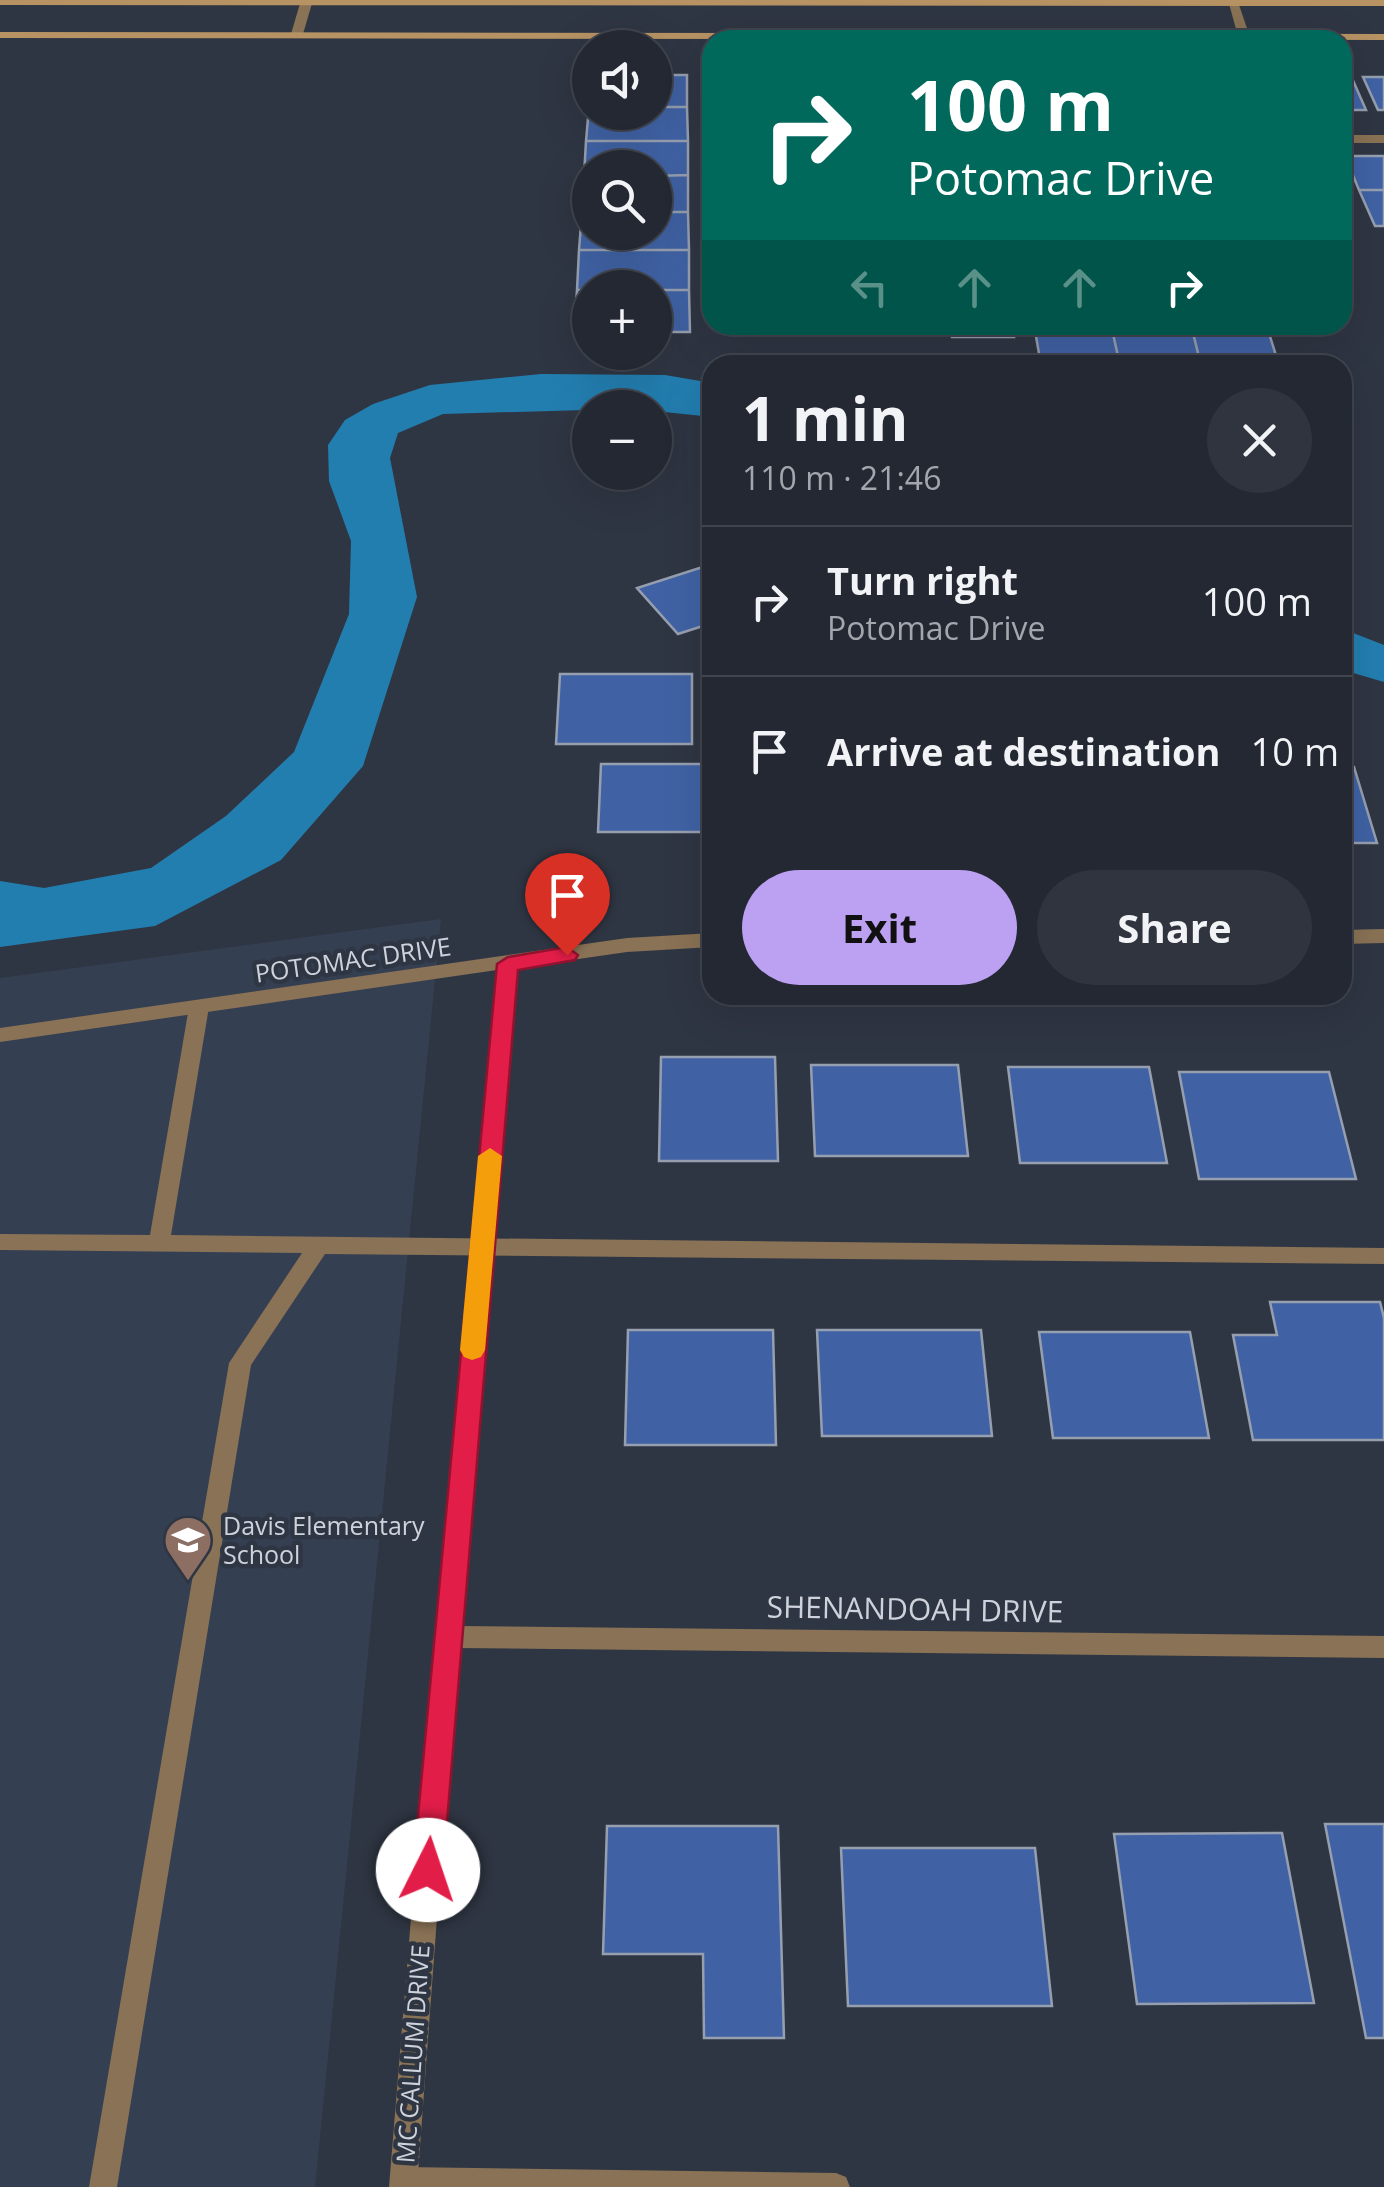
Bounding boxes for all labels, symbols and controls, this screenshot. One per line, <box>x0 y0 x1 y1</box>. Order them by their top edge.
map controls <box>572 30 672 490</box>
button: sound <box>572 30 672 130</box>
text: 100 m <box>907 56 1114 152</box>
icon: right <box>742 70 872 200</box>
text: Potomac Drive <box>907 147 1214 208</box>
button: search <box>572 150 672 250</box>
icon: left <box>842 260 897 315</box>
icon: ahead <box>947 260 1002 315</box>
icon: ahead <box>1052 260 1107 315</box>
icon: right <box>1157 260 1212 315</box>
button: + <box>572 270 672 370</box>
text: 1 min <box>742 377 909 459</box>
button: close <box>1207 388 1312 493</box>
button: − <box>572 390 672 490</box>
text: 110 m · 21:46 <box>742 456 941 499</box>
text: Turn right <box>827 554 1018 606</box>
icon: right <box>742 574 797 629</box>
text: 100 m <box>1202 575 1312 627</box>
text: Potomac Drive <box>827 606 1046 649</box>
icon: arrive <box>742 724 797 779</box>
text: Arrive at destination <box>827 725 1221 777</box>
text: 10 m <box>1251 725 1339 777</box>
pin <box>525 853 610 956</box>
icon: arrive <box>540 868 595 923</box>
button: Exit <box>742 870 1017 985</box>
button: Share <box>1037 870 1312 985</box>
street label: POTOMAC DRIVE <box>253 928 453 990</box>
place label: Davis Elementary School <box>223 1508 425 1571</box>
school or university icon: Davis Elementary School <box>162 1514 214 1582</box>
street label: SHENANDOAH DRIVE <box>766 1585 1064 1632</box>
position arrow <box>376 1818 480 1922</box>
street label: MC CALLUM DRIVE <box>387 1944 437 2164</box>

